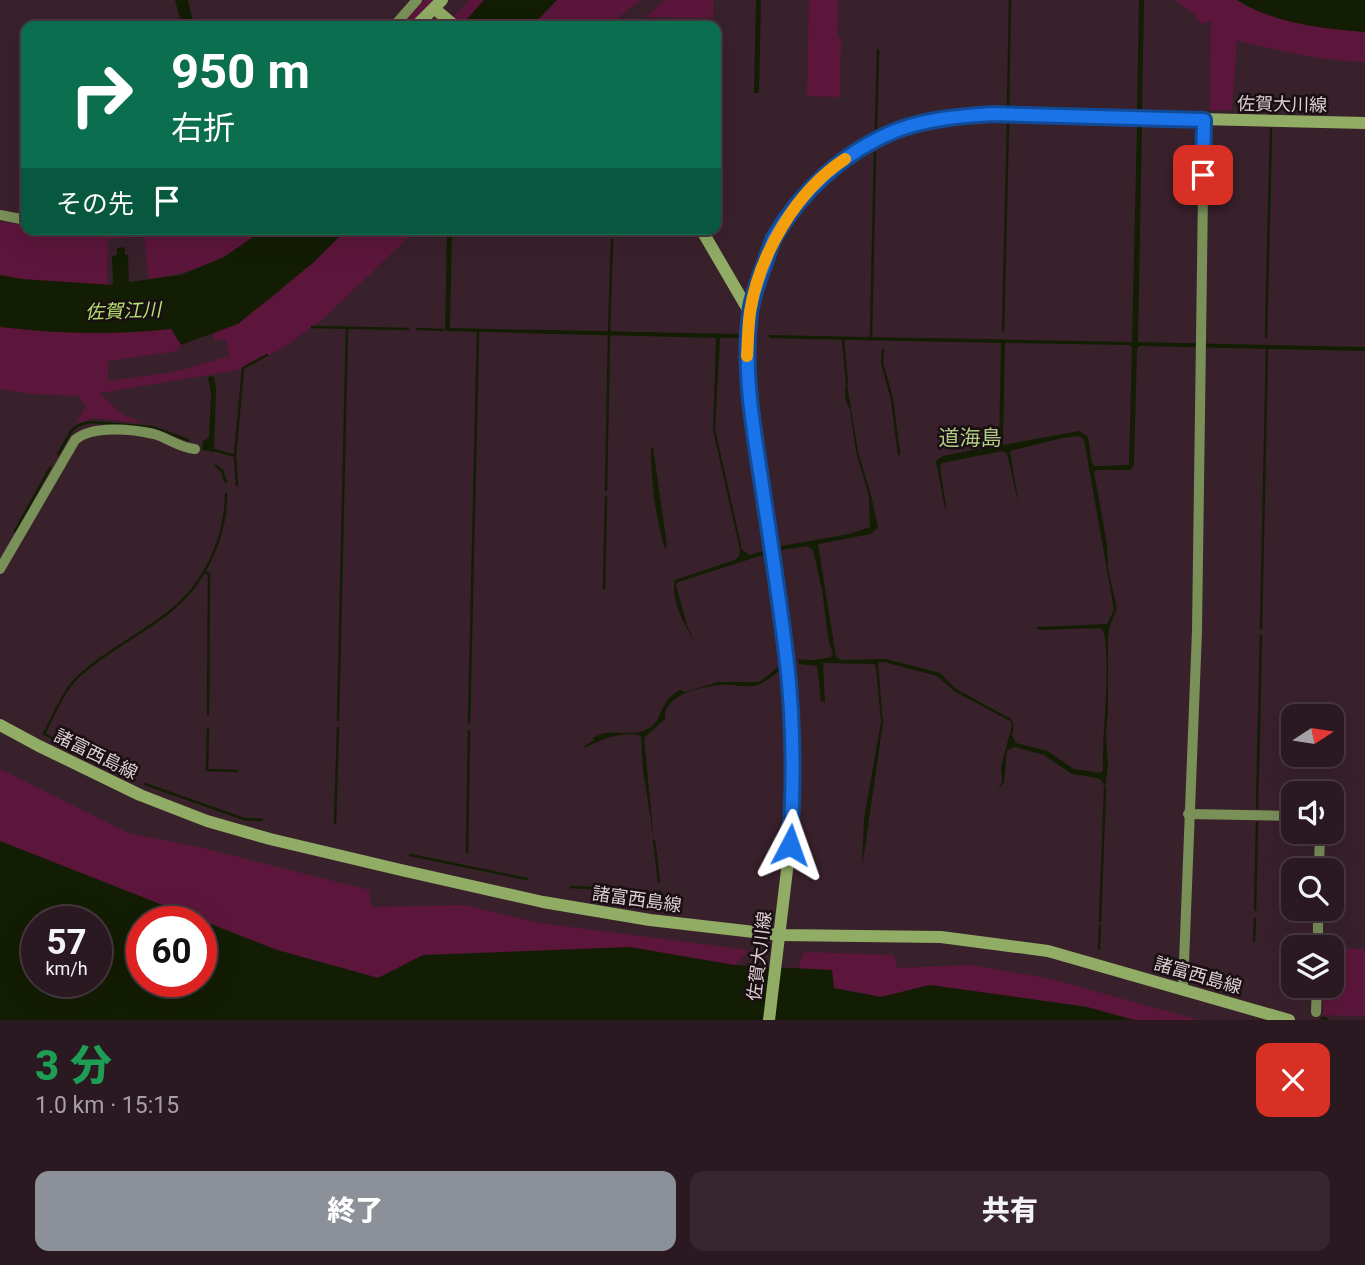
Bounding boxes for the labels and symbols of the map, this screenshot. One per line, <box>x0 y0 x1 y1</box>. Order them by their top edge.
street label: 佐賀大川線 <box>1237 93 1327 115</box>
pin <box>1173 145 1233 205</box>
water label: 佐賀江川 <box>85 298 163 324</box>
district label: 道海島 <box>939 426 1002 450</box>
north arrow <box>1281 704 1344 766</box>
street label: 諸富西島線 <box>51 725 141 783</box>
position arrow <box>753 808 827 882</box>
street label: 諸富西島線 <box>591 882 683 916</box>
speed limit sign: 60 <box>126 906 217 997</box>
street label: 佐賀大川線 <box>743 910 775 1002</box>
street label: 諸富西島線 <box>1152 953 1244 997</box>

